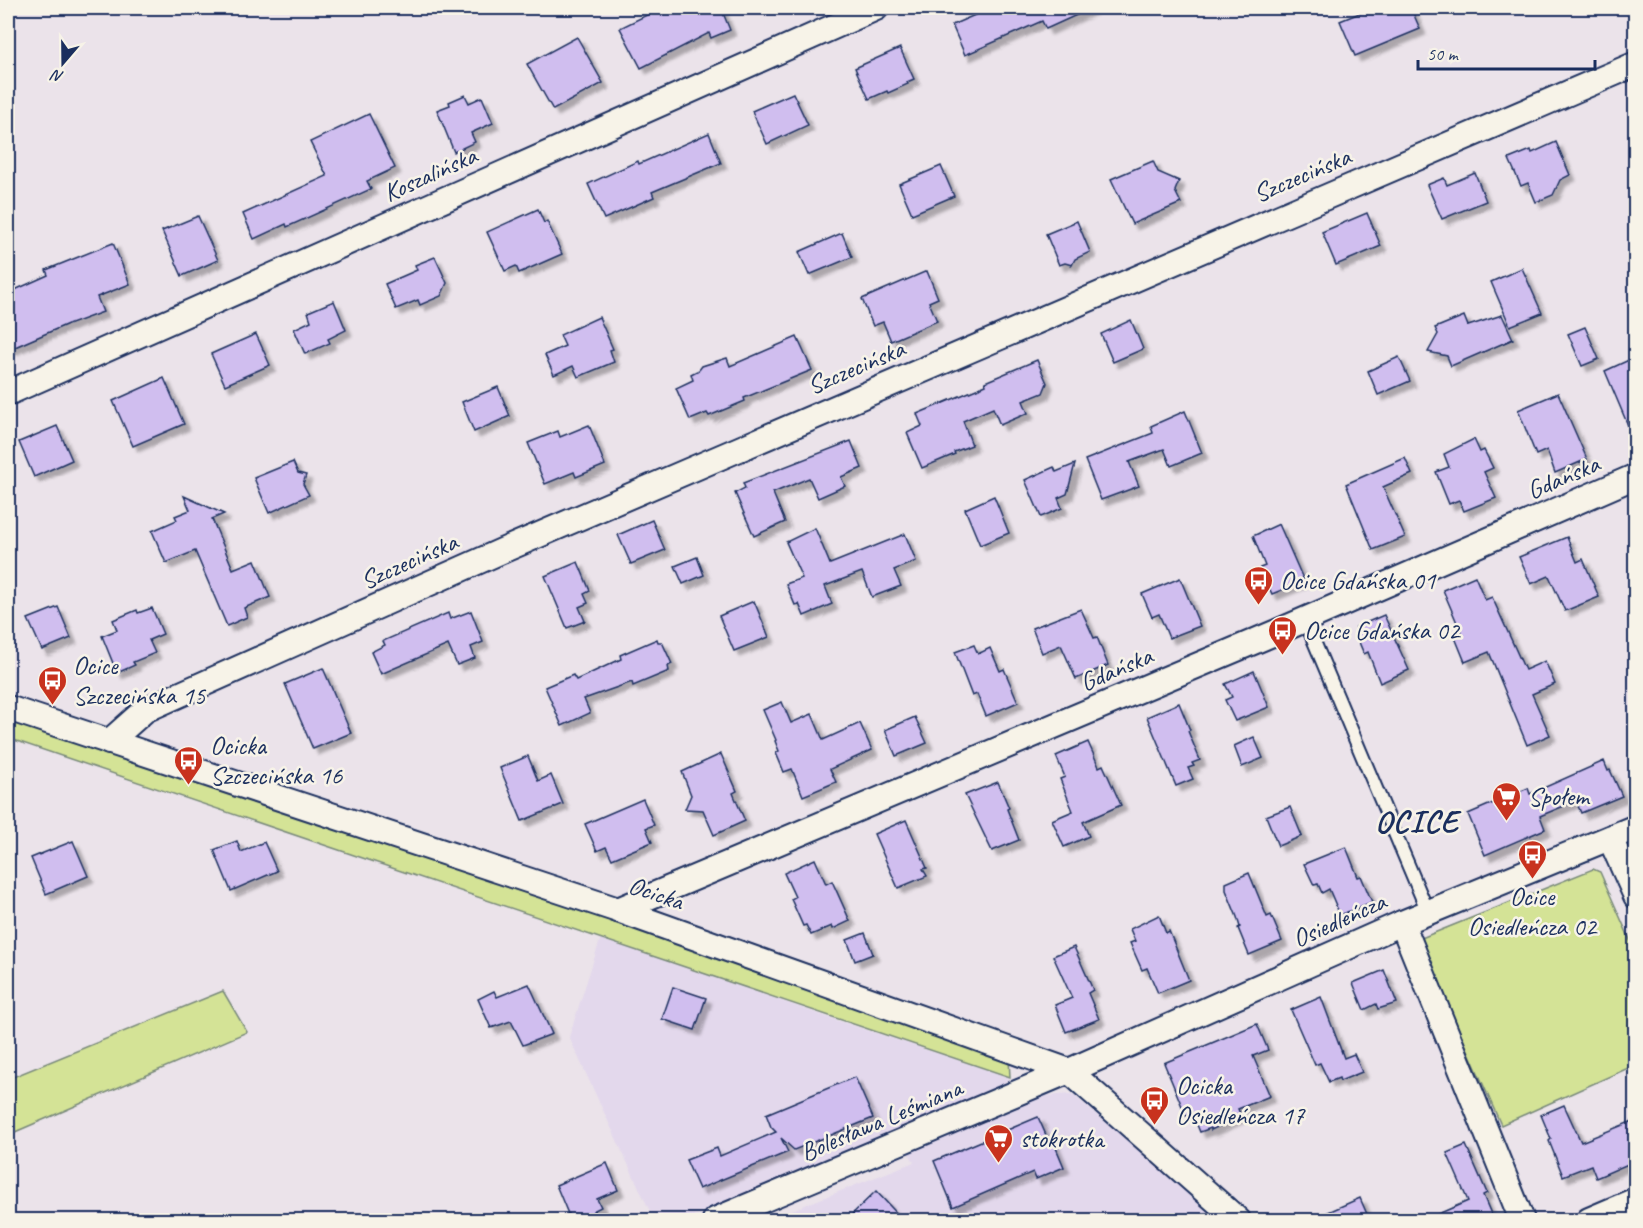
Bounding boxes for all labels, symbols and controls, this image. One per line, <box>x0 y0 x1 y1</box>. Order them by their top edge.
north arrow <box>33 33 93 93</box>
scale bar <box>1418 33 1595 71</box>
text: 50 m <box>1427 43 1460 65</box>
text: N <box>47 64 66 87</box>
street label: Koszalińska <box>378 138 483 209</box>
street label: Szczecińska <box>1248 139 1357 210</box>
street label: Szczecińska <box>802 331 911 402</box>
street label: Gdańska <box>1522 446 1606 507</box>
street label: Szczecińska <box>355 524 464 597</box>
bus stop icon: Ocice Gdańska 01 <box>1243 564 1275 606</box>
place label: Ocice Gdańska 01 <box>1280 564 1437 597</box>
bus stop icon: Ocice Gdańska 02 <box>1267 614 1299 656</box>
place label: Ocice Gdańska 02 <box>1304 614 1462 647</box>
street label: Gdańska <box>1075 638 1159 699</box>
place label: Ocice Szczecińska 15 <box>73 649 207 712</box>
bus stop icon: Ocice Szczecińska 15 <box>36 664 68 706</box>
place label: Ocicka Szczecińska 16 <box>210 729 344 792</box>
bus stop icon: Ocicka Szczecińska 16 <box>173 744 205 786</box>
supermarket icon: Społem <box>1491 780 1523 822</box>
place label: Społem <box>1528 780 1591 813</box>
district label: OCICE <box>1375 801 1462 842</box>
bus stop icon: Ocice Osiedleńcza 02 <box>1516 838 1548 880</box>
street label: Ocicka <box>624 868 689 918</box>
place label: Ocice Osiedleńcza 02 <box>1468 880 1599 943</box>
street label: Osiedleńcza <box>1287 884 1392 955</box>
place label: Ocicka Osiedleńcza 17 <box>1176 1069 1306 1132</box>
street label: Bolesława Leśmiana <box>795 1070 969 1169</box>
bus stop icon: Ocicka Osiedleńcza 17 <box>1139 1084 1171 1126</box>
supermarket icon: stokrotka <box>983 1122 1015 1164</box>
place label: stokrotka <box>1020 1122 1106 1155</box>

